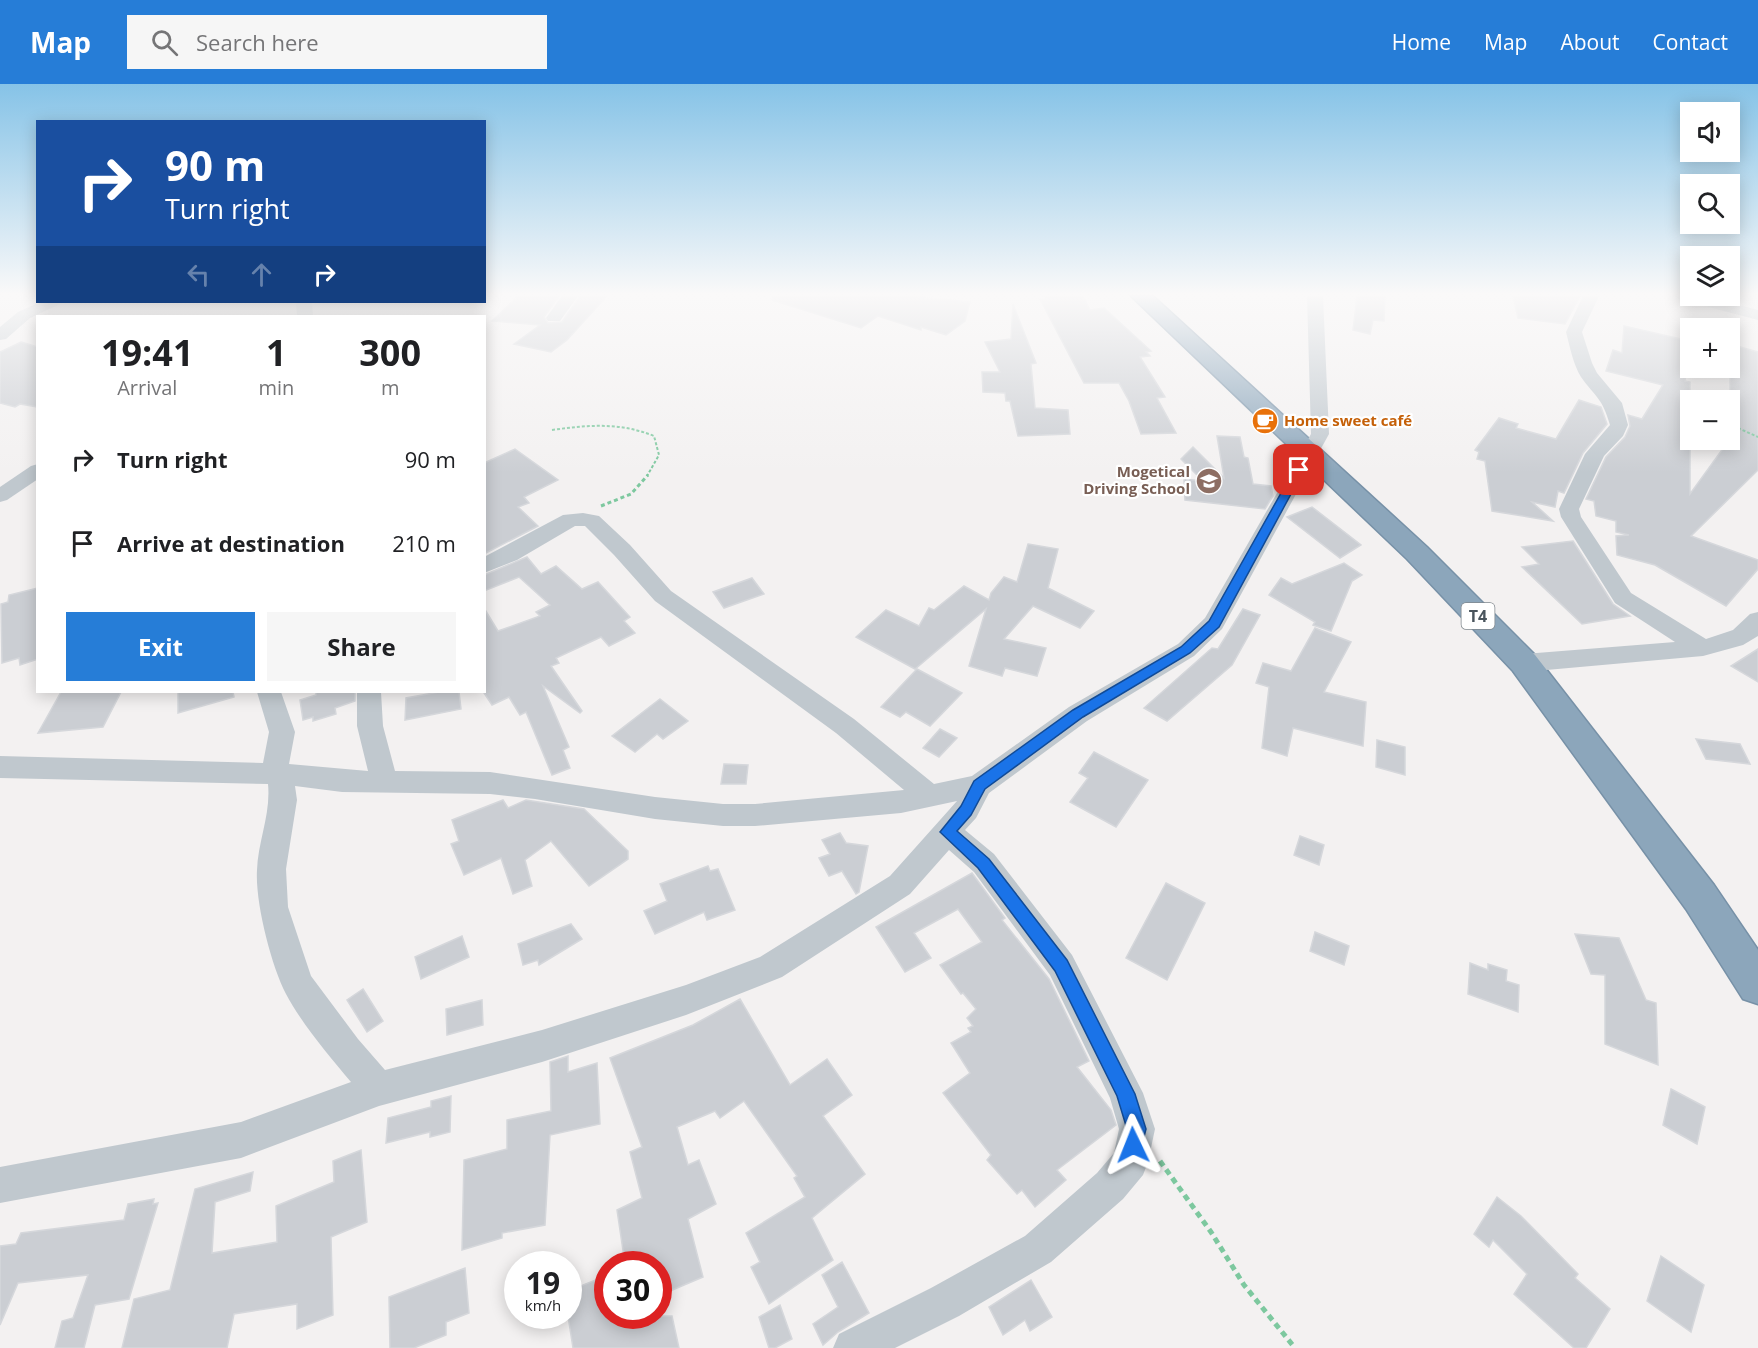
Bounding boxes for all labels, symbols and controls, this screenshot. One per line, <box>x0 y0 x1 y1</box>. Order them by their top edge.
search box <box>127 15 547 69</box>
text: Map <box>30 23 91 61</box>
icon: search <box>148 26 181 59</box>
text: Search here <box>196 27 319 57</box>
text: Home <box>1392 28 1451 56</box>
text: Map <box>1484 28 1527 56</box>
text: About <box>1560 28 1620 56</box>
text: Contact <box>1653 28 1728 56</box>
map controls <box>1680 102 1740 450</box>
button: sound <box>1680 102 1740 162</box>
text: 90 m <box>165 136 265 193</box>
icon: right <box>66 144 144 222</box>
button: search <box>1680 174 1740 234</box>
text: Turn right <box>165 190 290 227</box>
button: layers <box>1680 246 1740 306</box>
icon: left <box>182 258 215 291</box>
icon: ahead <box>245 258 278 291</box>
icon: right <box>308 258 341 291</box>
button: + <box>1680 318 1740 378</box>
text: 19:41 <box>101 328 194 377</box>
text: 1 <box>266 328 287 377</box>
text: 300 <box>359 328 421 377</box>
text: Arrival <box>117 374 177 401</box>
text: min <box>258 374 294 401</box>
text: m <box>381 374 399 401</box>
button: − <box>1680 390 1740 450</box>
cafe icon: Home sweet café <box>1250 406 1280 436</box>
place label: Home sweet café <box>1284 410 1412 430</box>
icon: right <box>66 443 99 476</box>
text: Turn right <box>117 444 228 474</box>
text: 90 m <box>405 444 456 474</box>
pin <box>1273 444 1324 495</box>
icon: arrive <box>1282 453 1315 486</box>
place label: Mogetical Driving School <box>1083 461 1190 498</box>
school or university icon: Mogetical Driving School <box>1194 466 1224 496</box>
icon: arrive <box>66 527 99 560</box>
text: Arrive at destination <box>117 528 345 558</box>
text: 210 m <box>392 528 456 558</box>
road number: T4 <box>1462 603 1494 629</box>
button: Exit <box>66 612 255 681</box>
button: Share <box>267 612 456 681</box>
position arrow <box>1101 1113 1165 1177</box>
speed limit sign: 30 <box>594 1251 672 1329</box>
text: 19 <box>526 1262 560 1303</box>
text: km/h <box>525 1295 561 1315</box>

